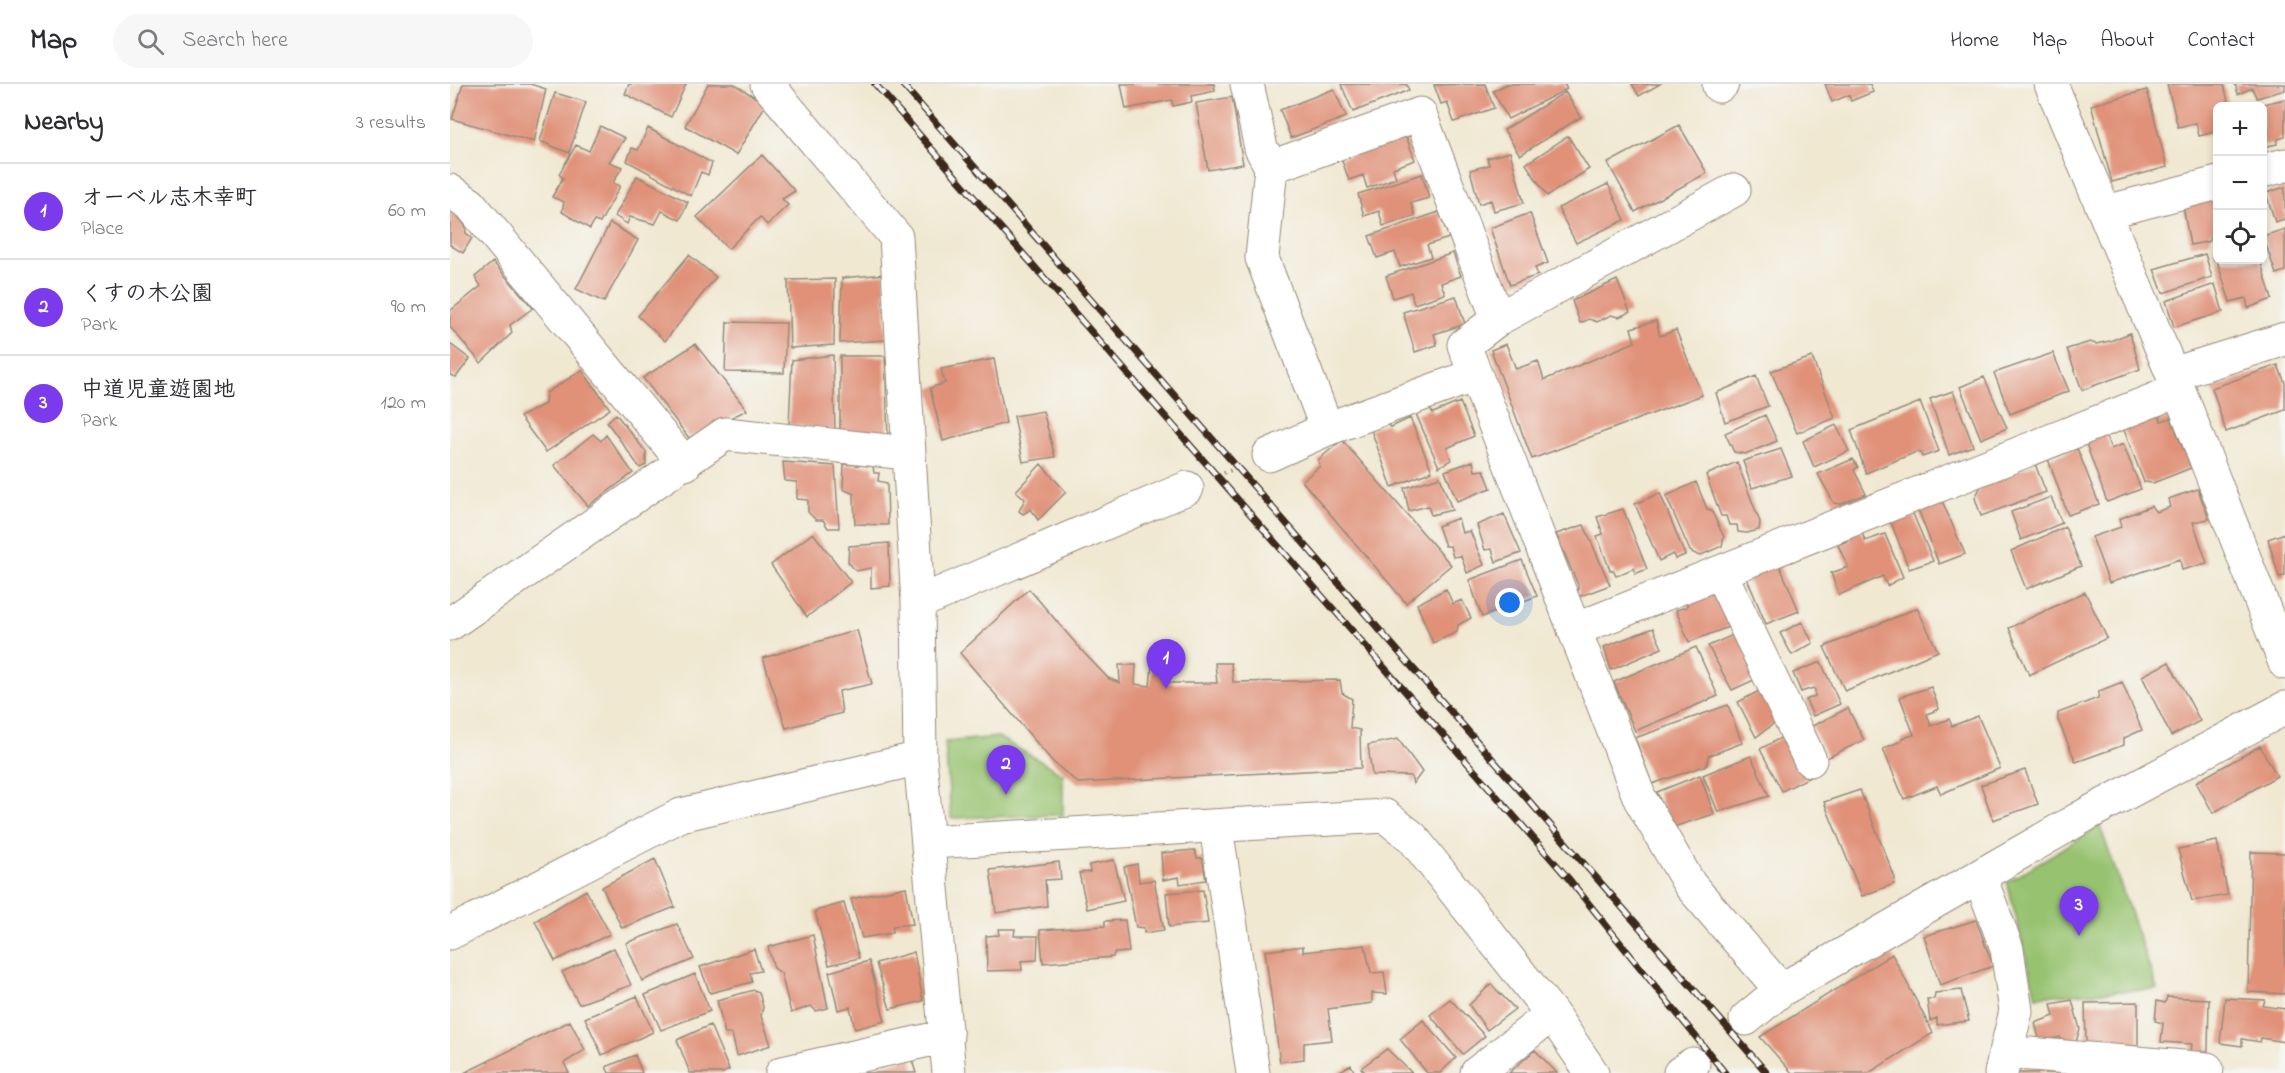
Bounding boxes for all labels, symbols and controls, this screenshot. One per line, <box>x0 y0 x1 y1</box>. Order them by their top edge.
search box <box>113 14 533 68</box>
text: Map <box>30 21 77 62</box>
icon: search <box>134 25 167 58</box>
text: Search here <box>182 25 288 57</box>
text: Home <box>1950 26 1999 56</box>
text: Map <box>2032 26 2067 56</box>
text: About <box>2100 26 2154 56</box>
text: Contact <box>2187 26 2255 56</box>
map controls <box>2213 102 2267 264</box>
button: + <box>2213 102 2267 156</box>
text: Nearby <box>24 104 103 142</box>
text: 3 results <box>356 109 426 138</box>
button: − <box>2213 156 2267 210</box>
text: オーベル志木幸町 <box>81 183 257 215</box>
text: 1 <box>40 197 47 226</box>
text: 60 m <box>388 197 426 226</box>
button: locate <box>2213 210 2267 264</box>
text: Place <box>81 215 123 244</box>
text: くすの木公園 <box>81 279 213 311</box>
text: 2 <box>39 293 48 322</box>
text: 90 m <box>391 293 426 322</box>
text: Park <box>81 311 117 340</box>
text: 中道児童遊園地 <box>81 375 235 407</box>
text: 3 <box>39 389 48 418</box>
text: 120 m <box>381 389 426 418</box>
text: Park <box>81 407 117 436</box>
your location <box>1495 588 1524 617</box>
pin: 1 <box>1146 640 1186 689</box>
pin: 2 <box>986 746 1026 795</box>
pin: 3 <box>2060 886 2098 936</box>

